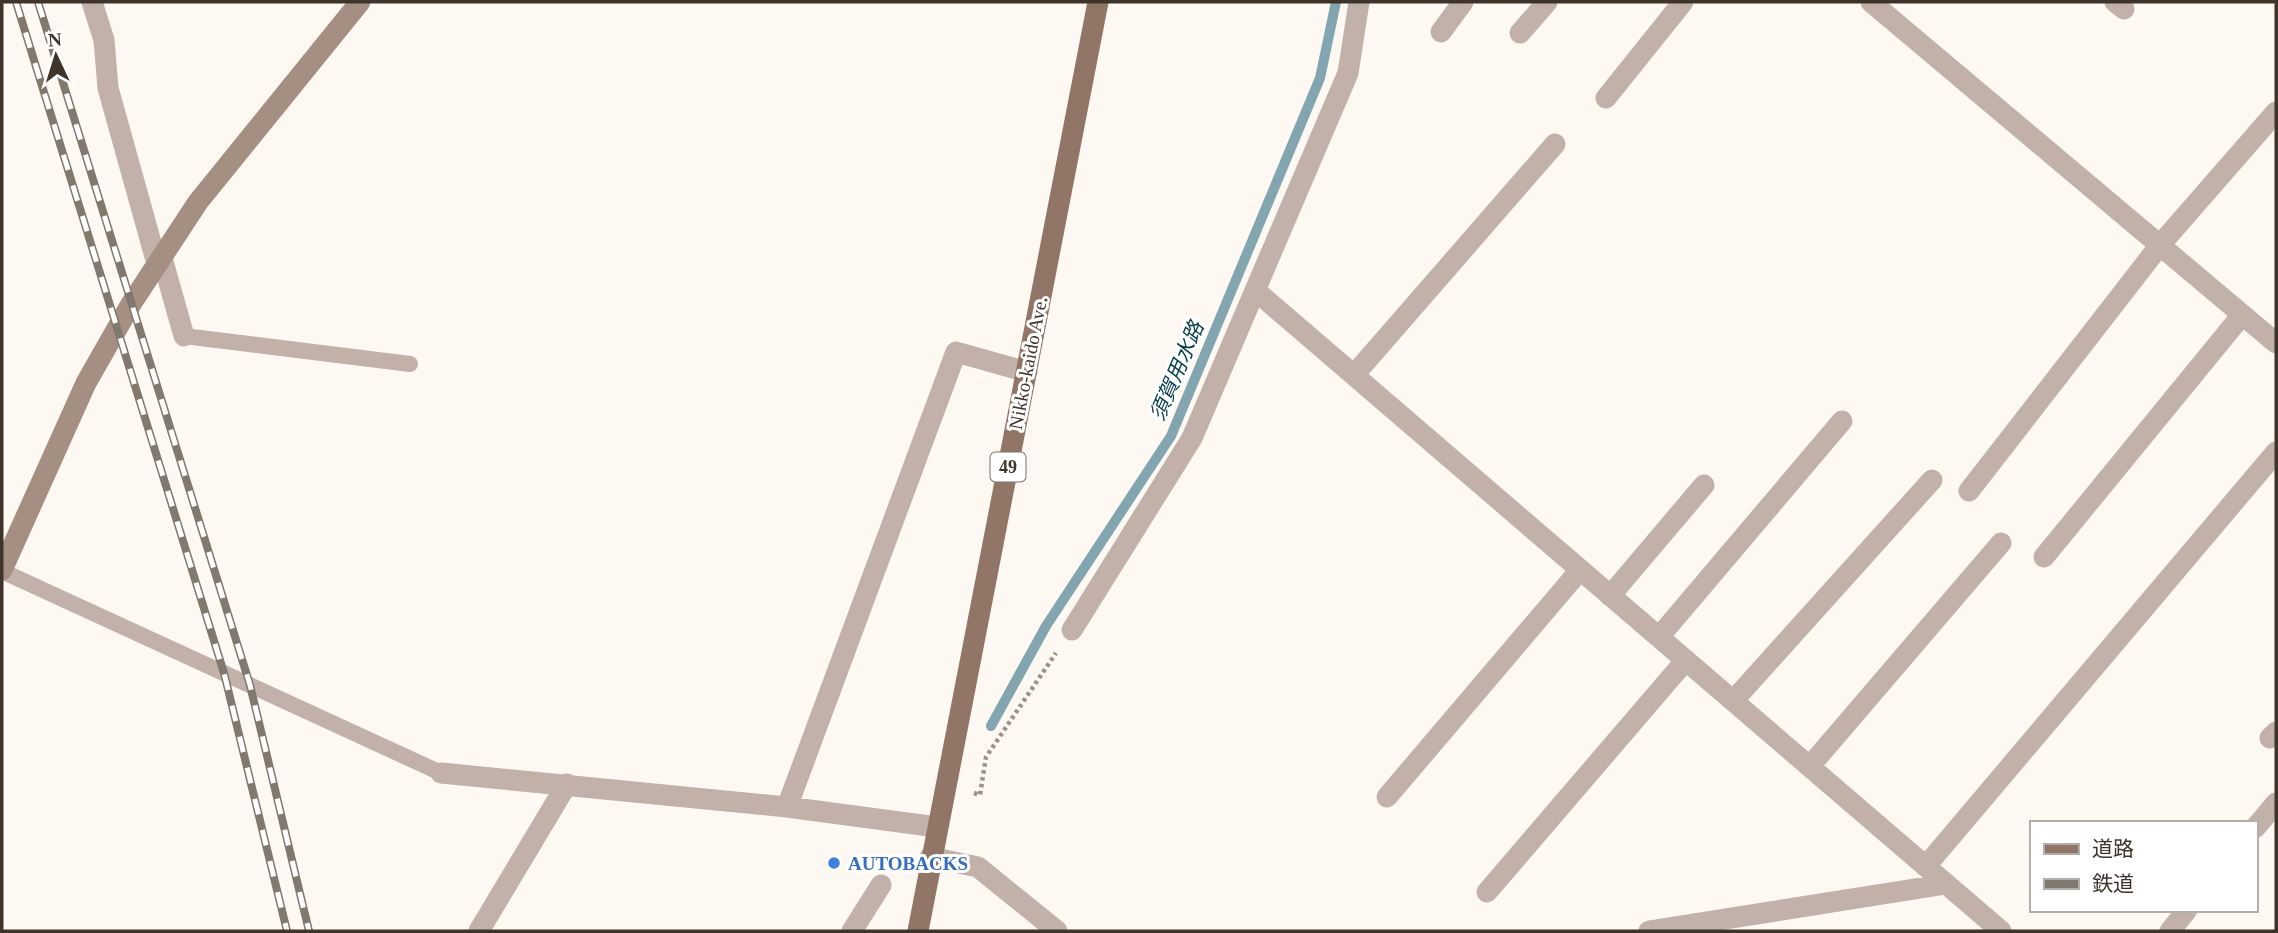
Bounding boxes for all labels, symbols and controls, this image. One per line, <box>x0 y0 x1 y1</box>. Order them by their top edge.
north arrow <box>21 21 91 91</box>
text: N <box>47 29 63 50</box>
street label: Nikko-kaido Ave. <box>1005 295 1051 431</box>
water label: 須賀用水路 <box>1145 316 1209 424</box>
road number: 49 <box>990 452 1026 481</box>
legend <box>2030 821 2257 912</box>
text: 道路 <box>2092 837 2134 861</box>
place label: AUTOBACKS <box>848 853 968 874</box>
marker: AUTOBACKS <box>826 855 842 871</box>
text: 鉄道 <box>2092 872 2134 896</box>

